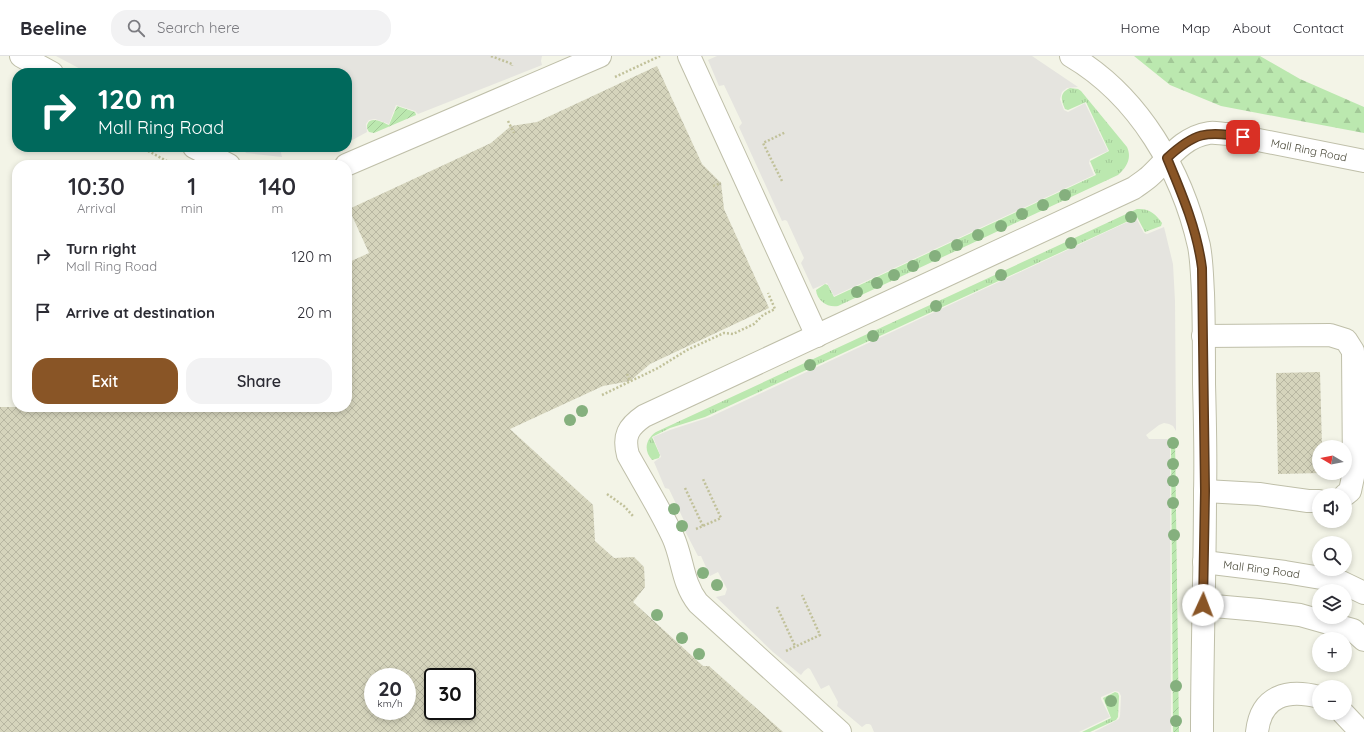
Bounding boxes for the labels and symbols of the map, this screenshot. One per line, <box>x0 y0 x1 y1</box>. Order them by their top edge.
pin <box>1226 120 1260 154</box>
street label: Mall Ring Road <box>1270 136 1348 164</box>
north arrow <box>1312 440 1352 480</box>
street label: Mall Ring Road <box>1222 557 1301 581</box>
position arrow <box>1182 584 1224 626</box>
speed limit sign: 30 <box>424 668 476 720</box>

